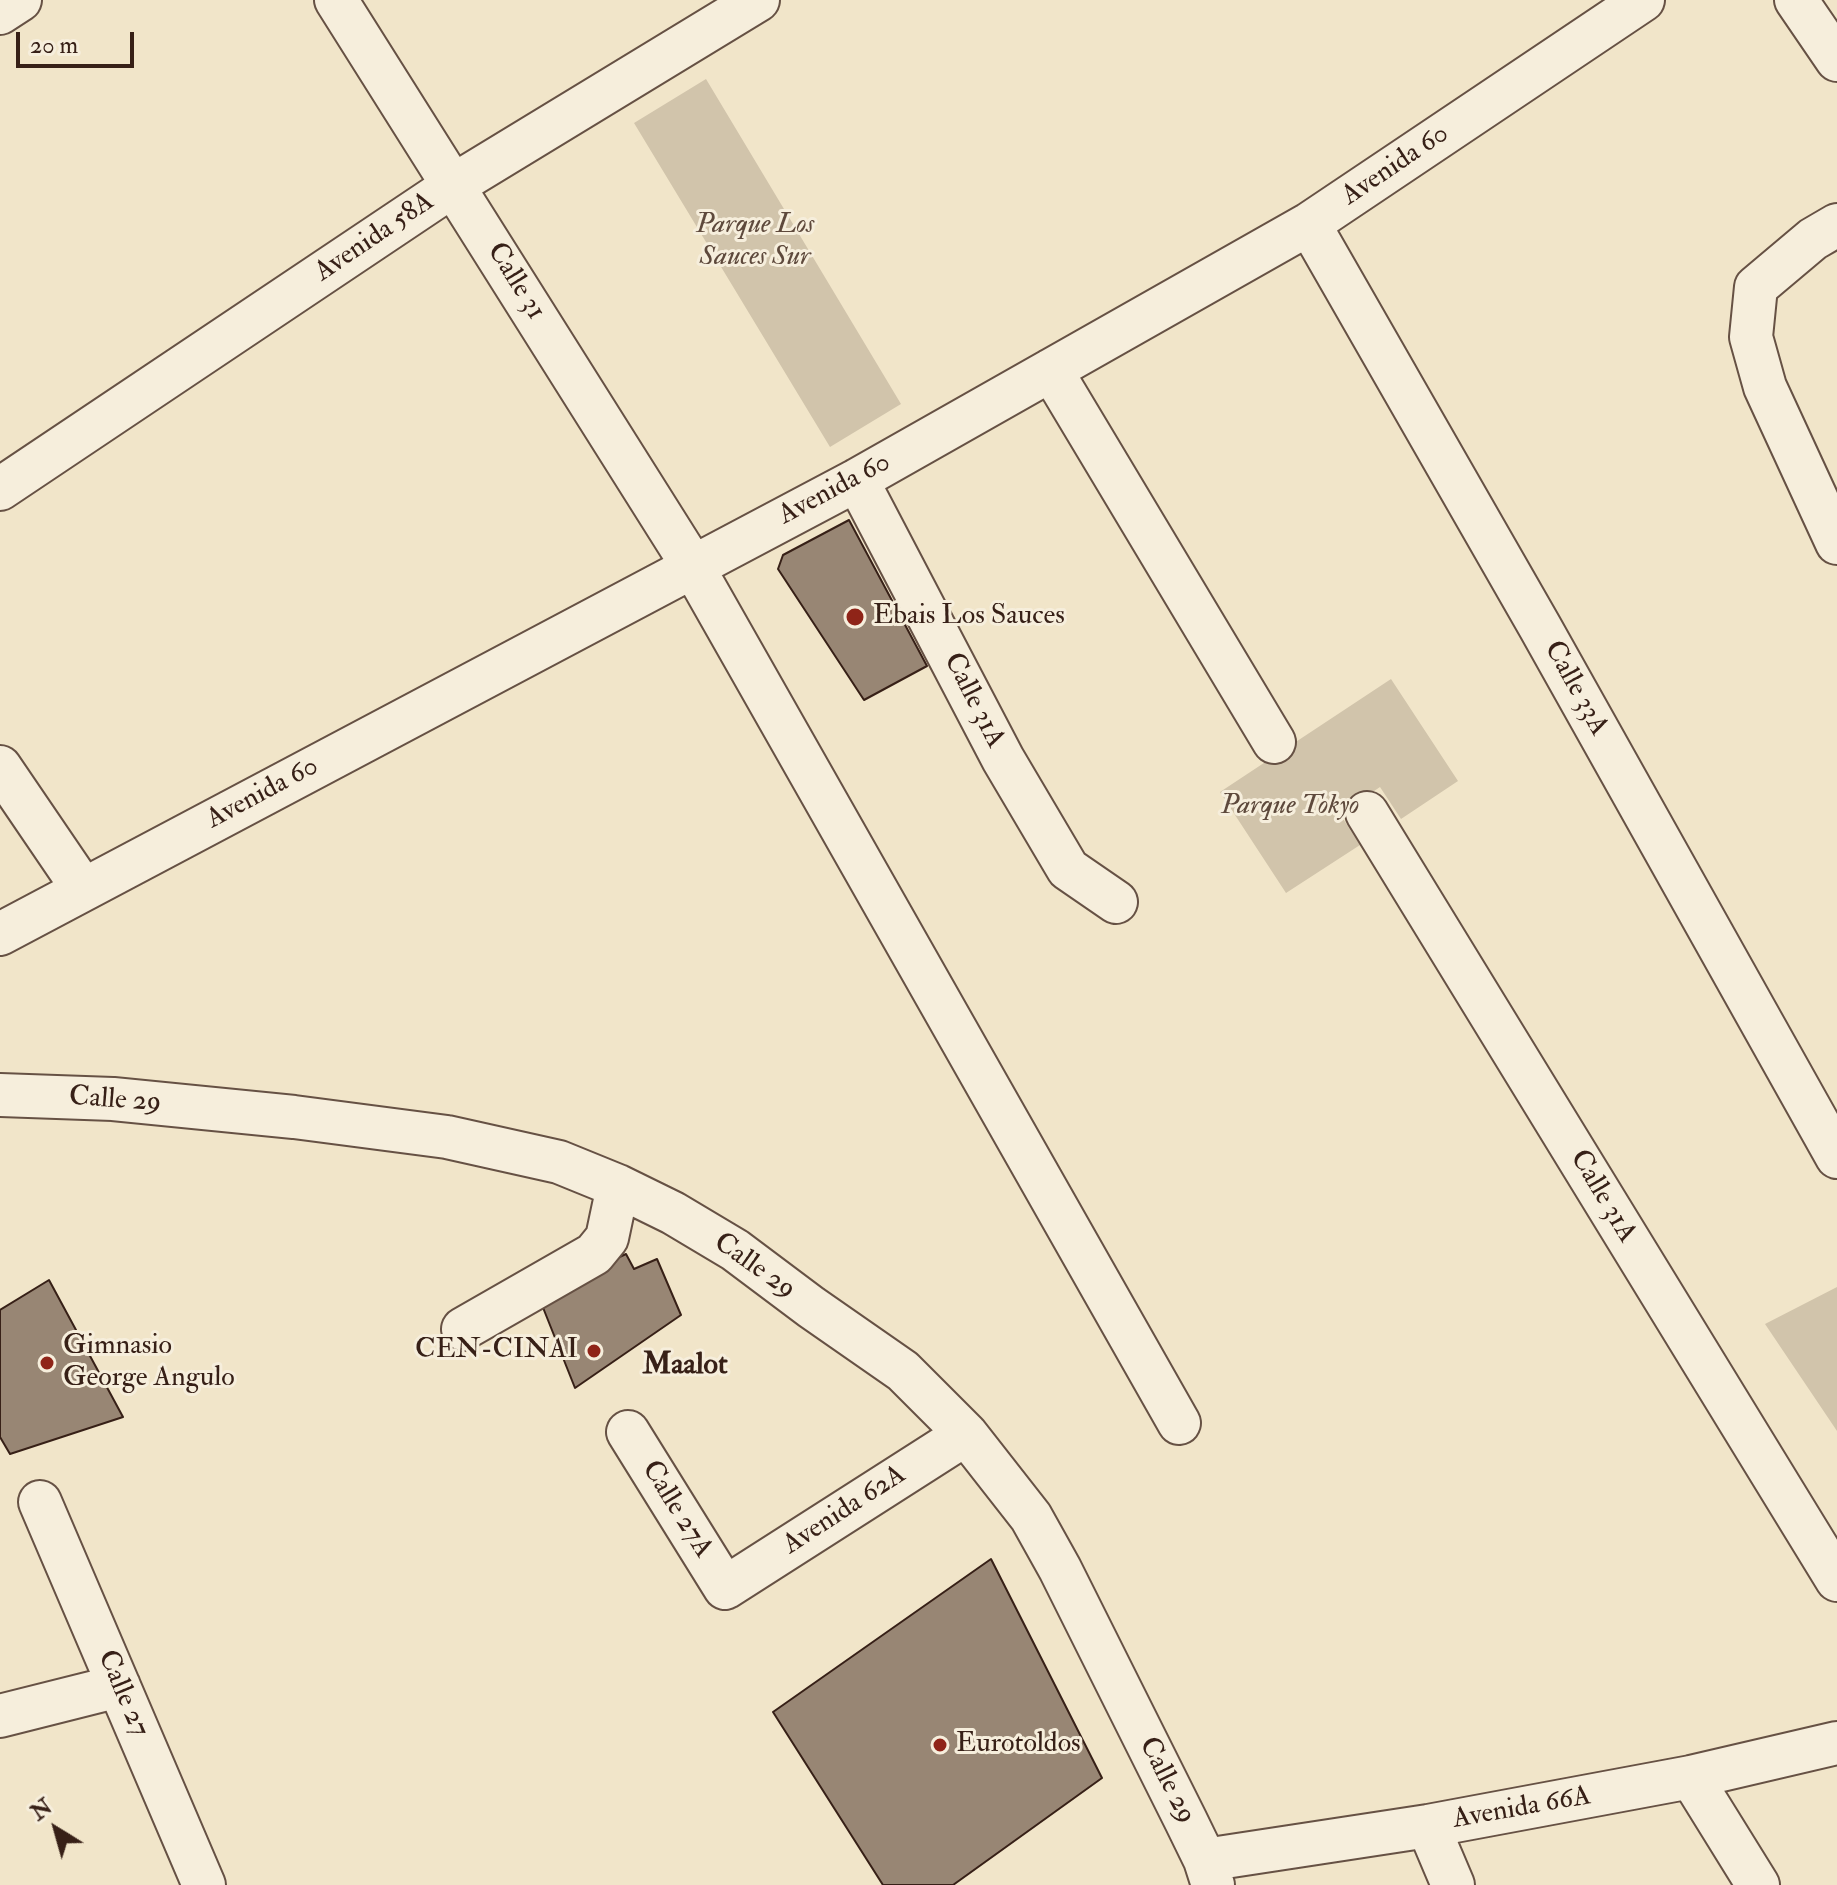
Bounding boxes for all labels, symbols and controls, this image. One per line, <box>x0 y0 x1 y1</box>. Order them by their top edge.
scale bar <box>20 16 138 66</box>
text: 20 m <box>30 30 78 61</box>
street label: Avenida 60 <box>1336 118 1456 214</box>
street label: Avenida 58A <box>309 186 441 290</box>
park label: Parque Los Sauces Sur <box>696 209 814 275</box>
street label: Calle 31 <box>478 237 552 327</box>
street label: Avenida 60 <box>773 447 897 533</box>
place label: Ebais Los Sauces <box>873 600 1065 634</box>
marker: Ebais Los Sauces <box>844 606 866 628</box>
street label: Calle 33A <box>1535 636 1615 742</box>
street label: Calle 31A <box>935 648 1011 754</box>
street label: Avenida 60 <box>201 751 325 837</box>
park label: Parque Tokyo <box>1221 790 1359 824</box>
street label: Calle 29 <box>68 1081 162 1121</box>
street label: Calle 31A <box>1561 1145 1643 1249</box>
street label: Calle 29 <box>707 1227 801 1307</box>
place label: Gimnasio George Angulo <box>63 1330 235 1396</box>
place label: CEN-CINAI <box>415 1334 578 1368</box>
marker: CEN-CINAI <box>585 1342 603 1360</box>
district label: Maalot <box>642 1349 728 1385</box>
marker: Gimnasio George Angulo <box>38 1354 56 1372</box>
street label: Calle 27A <box>633 1455 719 1565</box>
street label: Avenida 62A <box>777 1459 913 1563</box>
street label: Calle 27 <box>89 1646 155 1742</box>
place label: Eurotoldos <box>956 1728 1081 1762</box>
street label: Calle 29 <box>1130 1732 1202 1830</box>
marker: Eurotoldos <box>931 1736 949 1754</box>
street label: Avenida 66A <box>1450 1780 1594 1838</box>
north arrow <box>16 1789 96 1869</box>
text: N <box>25 1793 58 1827</box>

